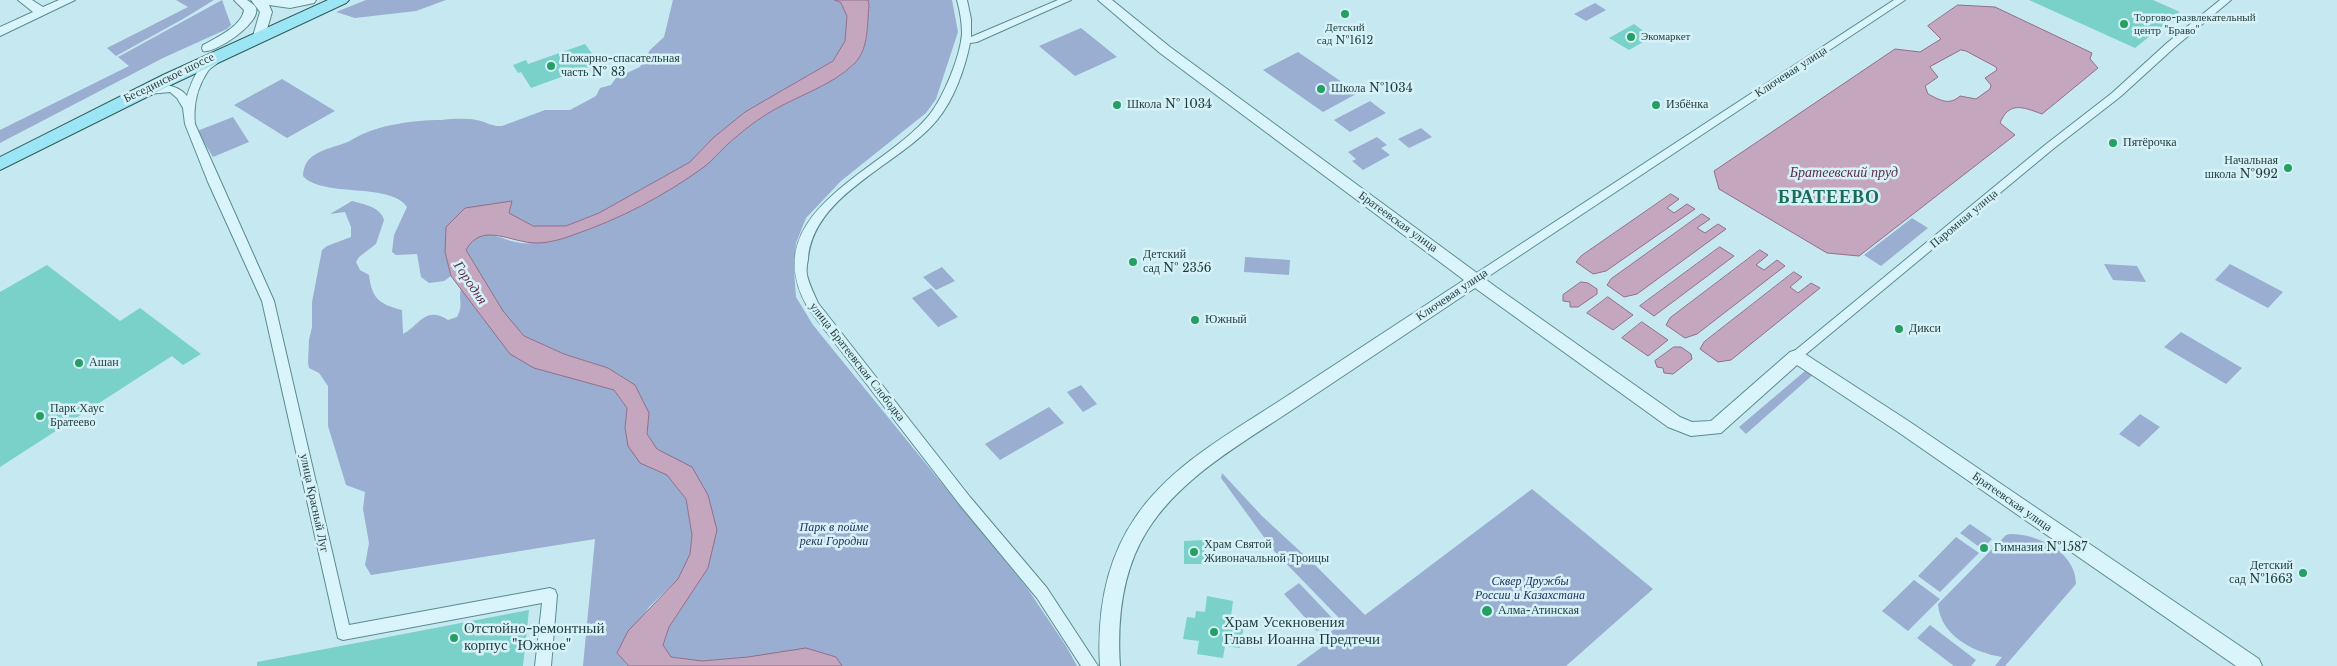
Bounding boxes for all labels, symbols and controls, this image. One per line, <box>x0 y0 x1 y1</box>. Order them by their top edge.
marker: Детский сад №1612 <box>1339 8 1351 20</box>
place label: Торгово-развлекательный центр "Браво" <box>2134 11 2256 37</box>
marker: Торгово-развлекательный центр "Браво" <box>2118 18 2130 30</box>
place label: Детский сад №1612 <box>1317 21 1373 47</box>
place label: Экомаркет <box>1641 30 1690 44</box>
marker: Экомаркет <box>1625 31 1637 43</box>
street label: Ключевая улица <box>1752 43 1830 101</box>
street label: Бесединское шоссе <box>121 50 217 106</box>
place label: Пожарно-спасательная часть № 83 <box>561 52 680 80</box>
marker: Пожарно-спасательная часть № 83 <box>545 60 557 72</box>
place label: Школа №1034 <box>1331 82 1413 96</box>
marker: Школа №1034 <box>1315 83 1327 95</box>
place label: Школа № 1034 <box>1127 98 1212 112</box>
place label: Избёнка <box>1666 98 1708 112</box>
marker: Школа № 1034 <box>1111 99 1123 111</box>
marker: Избёнка <box>1650 99 1662 111</box>
place label: Пятёрочка <box>2123 136 2176 150</box>
marker: Пятёрочка <box>2107 137 2119 149</box>
place label: Начальная школа №992 <box>2205 154 2278 182</box>
marker: Начальная школа №992 <box>2282 162 2294 174</box>
water label: Братеевский пруд <box>1790 165 1898 181</box>
district label: БРАТЕЕВО <box>1777 187 1881 209</box>
street label: Паромная улица <box>1927 187 2001 251</box>
street label: Братеевская улица <box>1356 188 1440 256</box>
place label: Детский сад № 2356 <box>1143 248 1212 276</box>
marker: Детский сад № 2356 <box>1127 256 1139 268</box>
water label: Городня <box>449 258 491 308</box>
street label: Ключевая улица <box>1413 266 1491 324</box>
street label: улица Братеевская Слободка <box>806 300 908 424</box>
place label: Южный <box>1205 313 1247 327</box>
marker: Южный <box>1189 314 1201 326</box>
place label: Дикси <box>1909 322 1941 336</box>
marker: Дикси <box>1893 323 1905 335</box>
place label: Ашан <box>89 356 119 370</box>
marker: Ашан <box>73 357 85 369</box>
place label: Парк Хаус Братеево <box>50 402 104 430</box>
marker: Парк Хаус Братеево <box>34 410 46 422</box>
street label: улица Красный Луг <box>296 452 332 554</box>
street label: Братеевская улица <box>1969 469 2055 535</box>
park label: Парк в пойме реки Городни <box>799 521 869 549</box>
place label: Храм Святой Живоначальной Троицы <box>1204 538 1329 566</box>
place label: Гимназия №1587 <box>1994 541 2087 555</box>
marker: Гимназия №1587 <box>1978 542 1990 554</box>
marker: Храм Святой Живоначальной Троицы <box>1188 546 1200 558</box>
place label: Детский сад №1663 <box>2229 559 2293 587</box>
marker: Детский сад №1663 <box>2297 567 2309 579</box>
park label: Сквер Дружбы России и Казахстана <box>1475 575 1585 603</box>
marker: Алма-Атинская <box>1480 604 1494 618</box>
place label: Алма-Атинская <box>1498 604 1579 618</box>
place label: Храм Усекновения Главы Иоанна Предтечи <box>1224 614 1380 649</box>
place label: Отстойно-ремонтный корпус "Южное" <box>464 620 604 655</box>
marker: Храм Усекновения Главы Иоанна Предтечи <box>1208 626 1220 638</box>
marker: Отстойно-ремонтный корпус "Южное" <box>448 632 460 644</box>

